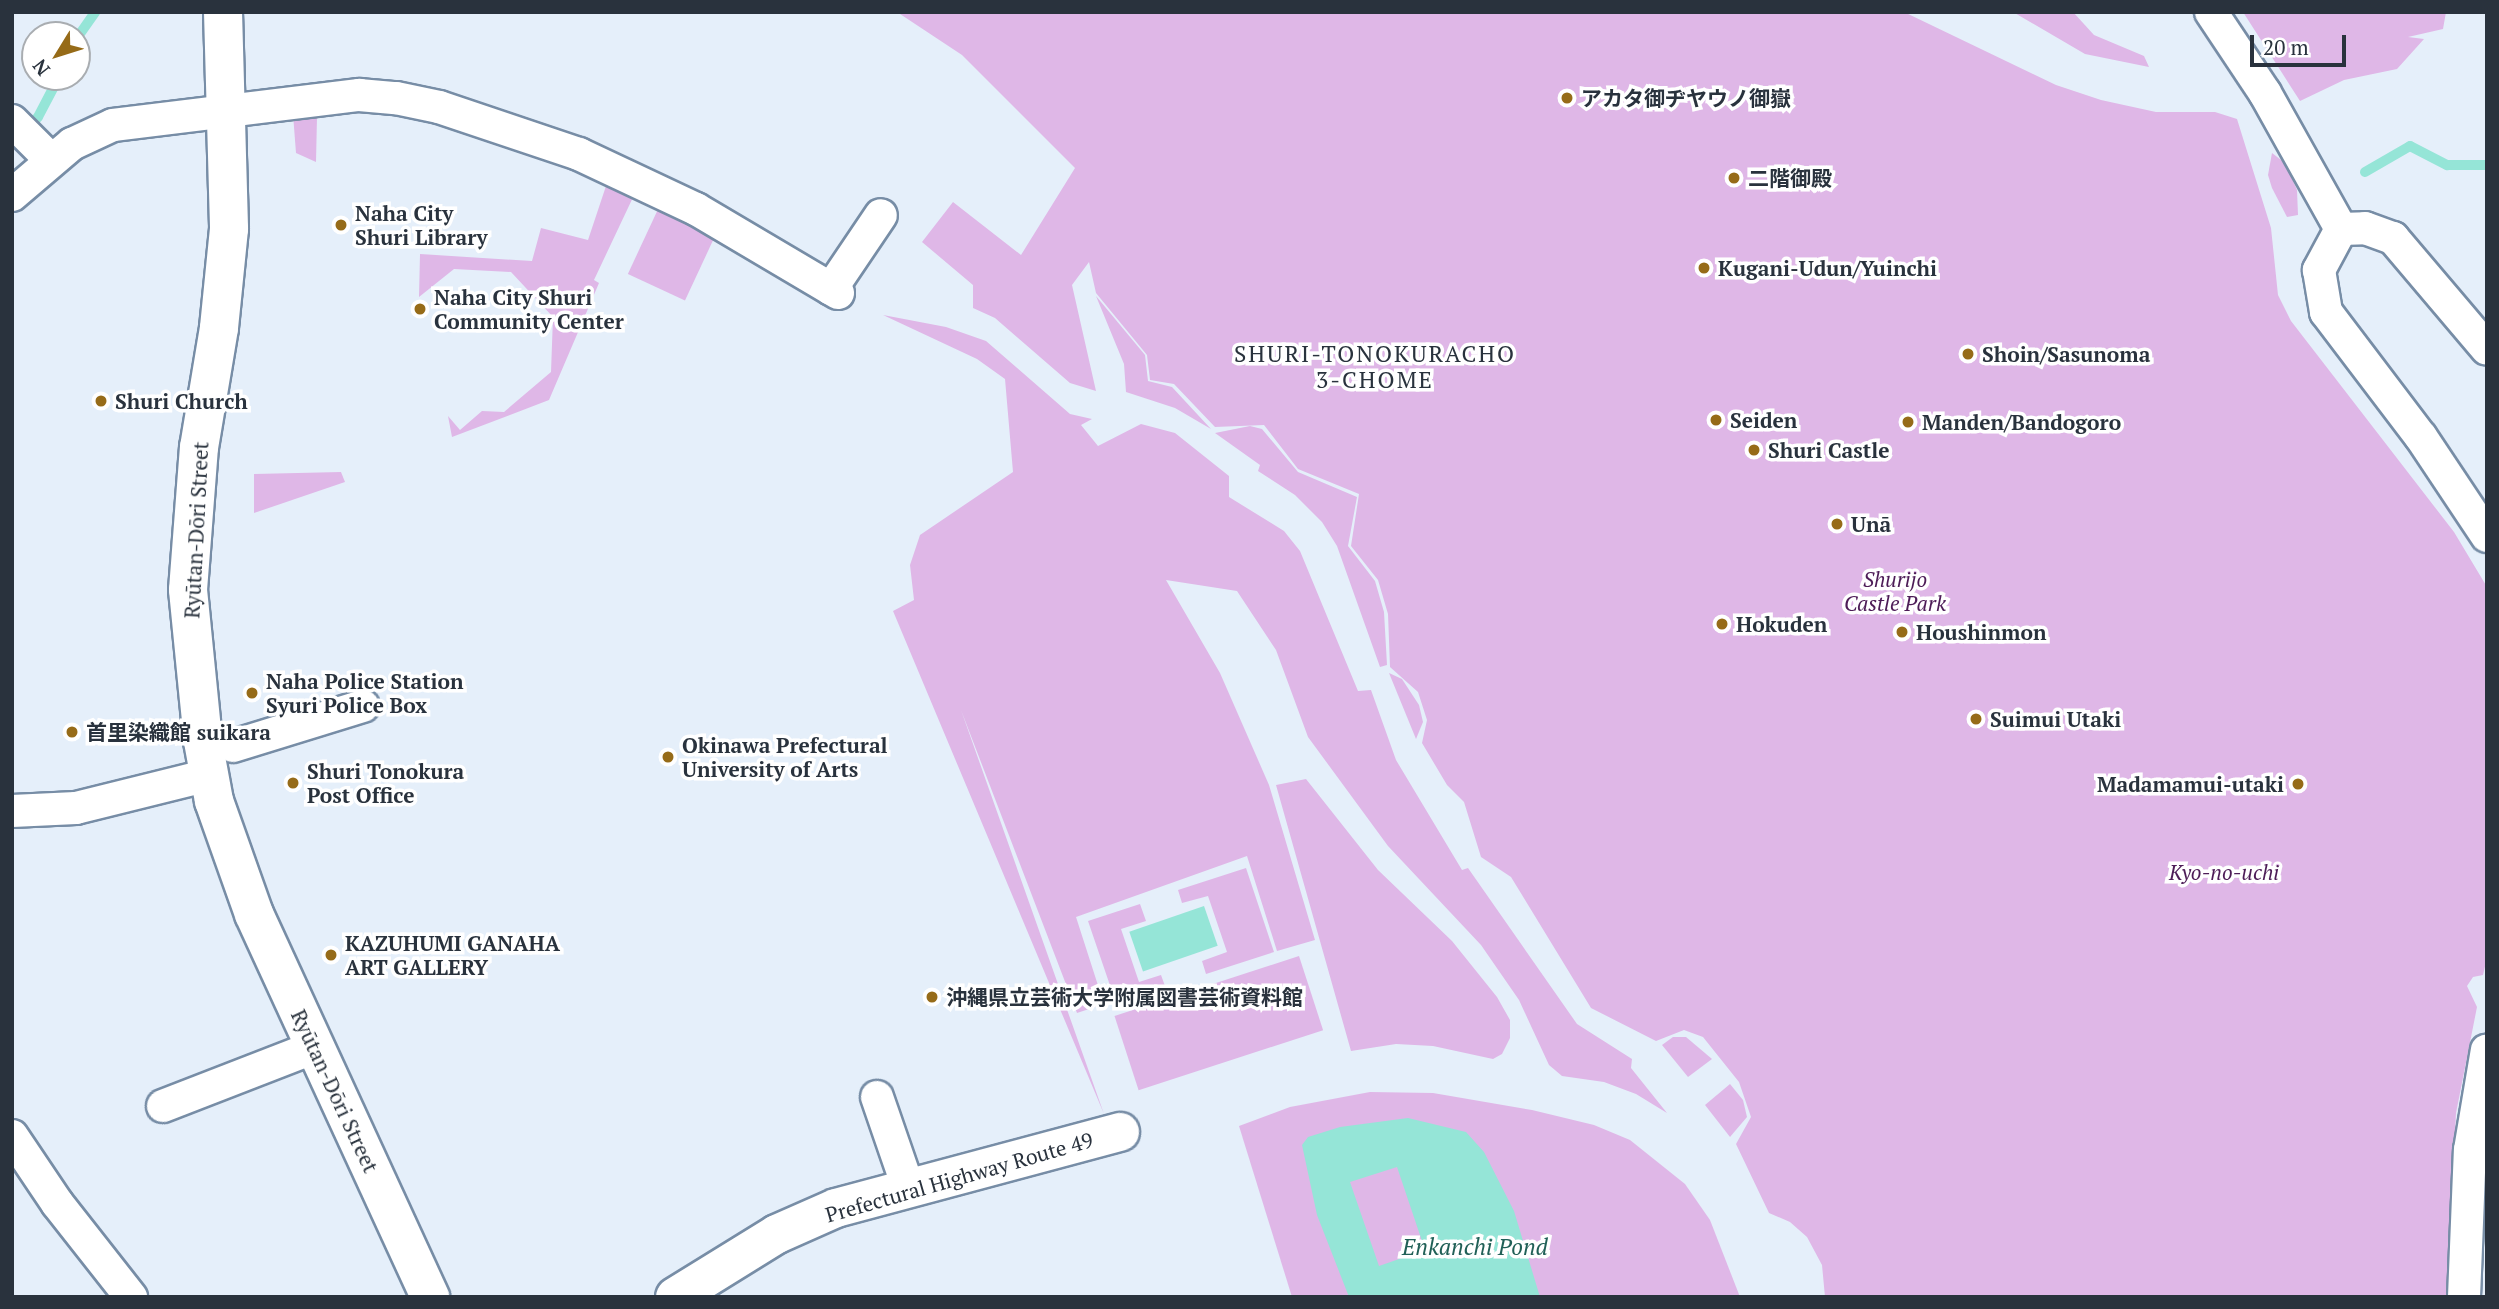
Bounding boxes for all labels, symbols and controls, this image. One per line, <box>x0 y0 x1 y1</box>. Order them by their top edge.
north arrow <box>21 21 91 91</box>
scale bar <box>2254 21 2350 65</box>
text: 20 m <box>2263 33 2309 61</box>
text: N <box>26 55 55 81</box>
place label: アカタ御ヂヤウノ御嶽 <box>1581 85 1791 111</box>
marker: アカタ御ヂヤウノ御嶽 <box>1559 90 1575 106</box>
place label: 二階御殿 <box>1748 165 1832 191</box>
marker: 二階御殿 <box>1726 170 1742 186</box>
place label: Naha City Shuri Library <box>355 200 488 250</box>
marker: Naha City Shuri Library <box>333 217 349 233</box>
place label: Kugani-Udun/Yuinchi <box>1718 255 1937 281</box>
marker: Kugani-Udun/Yuinchi <box>1696 260 1712 276</box>
place label: Naha City Shuri Community Center <box>434 284 624 334</box>
marker: Naha City Shuri Community Center <box>412 301 428 317</box>
district label: SHURI-TONOKURACHO 3-CHOME <box>1236 340 1514 394</box>
place label: Shoin/Sasunoma <box>1982 341 2150 367</box>
marker: Shoin/Sasunoma <box>1960 346 1976 362</box>
place label: Shuri Church <box>115 388 248 414</box>
marker: Shuri Church <box>93 393 109 409</box>
place label: Seiden <box>1730 407 1797 433</box>
place label: Manden/Bandogoro <box>1922 409 2121 435</box>
marker: Seiden <box>1708 412 1724 428</box>
marker: Manden/Bandogoro <box>1900 414 1916 430</box>
place label: Shuri Castle <box>1768 437 1889 463</box>
street label: Ryūtan-Dōri Street <box>179 441 213 619</box>
marker: Shuri Castle <box>1746 442 1762 458</box>
place label: Unā <box>1851 511 1891 537</box>
marker: Unā <box>1829 516 1845 532</box>
park label: Shurijo Castle Park <box>1844 566 1946 616</box>
place label: Hokuden <box>1736 611 1827 637</box>
marker: Hokuden <box>1714 616 1730 632</box>
place label: Houshinmon <box>1916 619 2047 645</box>
marker: Houshinmon <box>1894 624 1910 640</box>
place label: Naha Police Station Syuri Police Box <box>266 668 464 718</box>
marker: Naha Police Station Syuri Police Box <box>244 685 260 701</box>
place label: Suimui Utaki <box>1990 706 2121 732</box>
marker: Suimui Utaki <box>1968 711 1984 727</box>
place label: 首里染織館 suikara <box>86 719 271 745</box>
marker: 首里染織館 suikara <box>64 724 80 740</box>
place label: Okinawa Prefectural University of Arts <box>682 732 888 782</box>
marker: Okinawa Prefectural University of Arts <box>660 749 676 765</box>
place label: Shuri Tonokura Post Office <box>307 758 464 808</box>
place label: Madamamui-utaki <box>2097 771 2284 797</box>
marker: Shuri Tonokura Post Office <box>285 775 301 791</box>
marker: Madamamui-utaki <box>2290 776 2306 792</box>
park label: Kyo-no-uchi <box>2169 859 2279 885</box>
place label: KAZUHUMI GANAHA ART GALLERY <box>345 930 560 980</box>
marker: KAZUHUMI GANAHA ART GALLERY <box>323 947 339 963</box>
place label: 沖縄県立芸術大学附属図書芸術資料館 <box>946 984 1303 1010</box>
marker: 沖縄県立芸術大学附属図書芸術資料館 <box>924 989 940 1005</box>
street label: Ryūtan-Dōri Street <box>286 1005 384 1177</box>
street label: Prefectural Highway Route 49 <box>822 1127 1096 1227</box>
water label: Enkanchi Pond <box>1402 1233 1548 1261</box>

